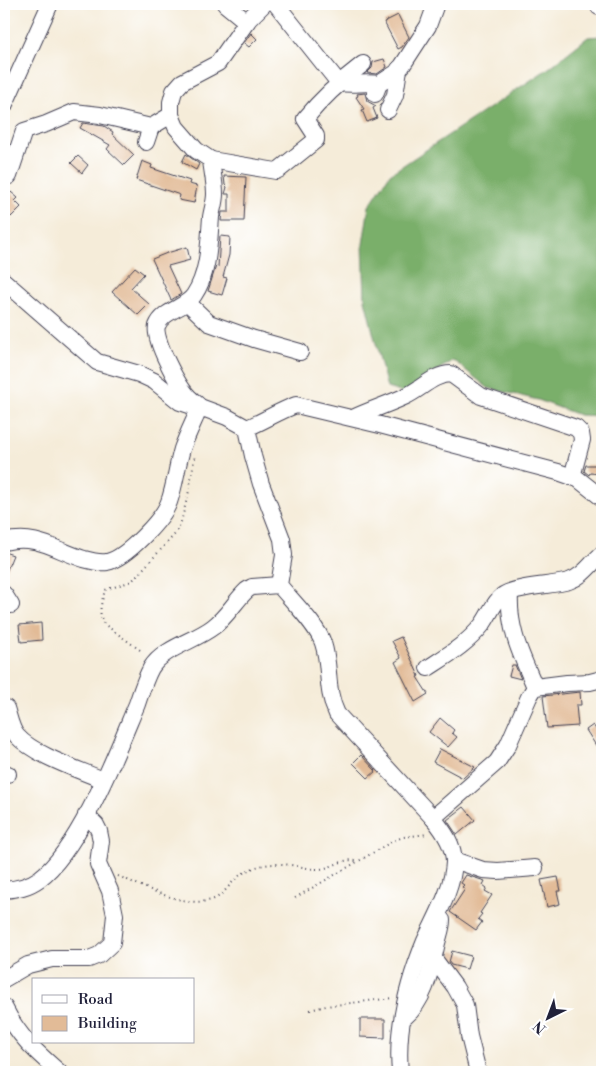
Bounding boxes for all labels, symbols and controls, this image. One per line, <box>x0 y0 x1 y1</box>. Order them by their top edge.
legend <box>32 978 195 1044</box>
text: Road <box>78 990 113 1009</box>
north arrow <box>524 994 574 1044</box>
text: Building <box>77 1014 137 1033</box>
text: N <box>530 1017 550 1037</box>

